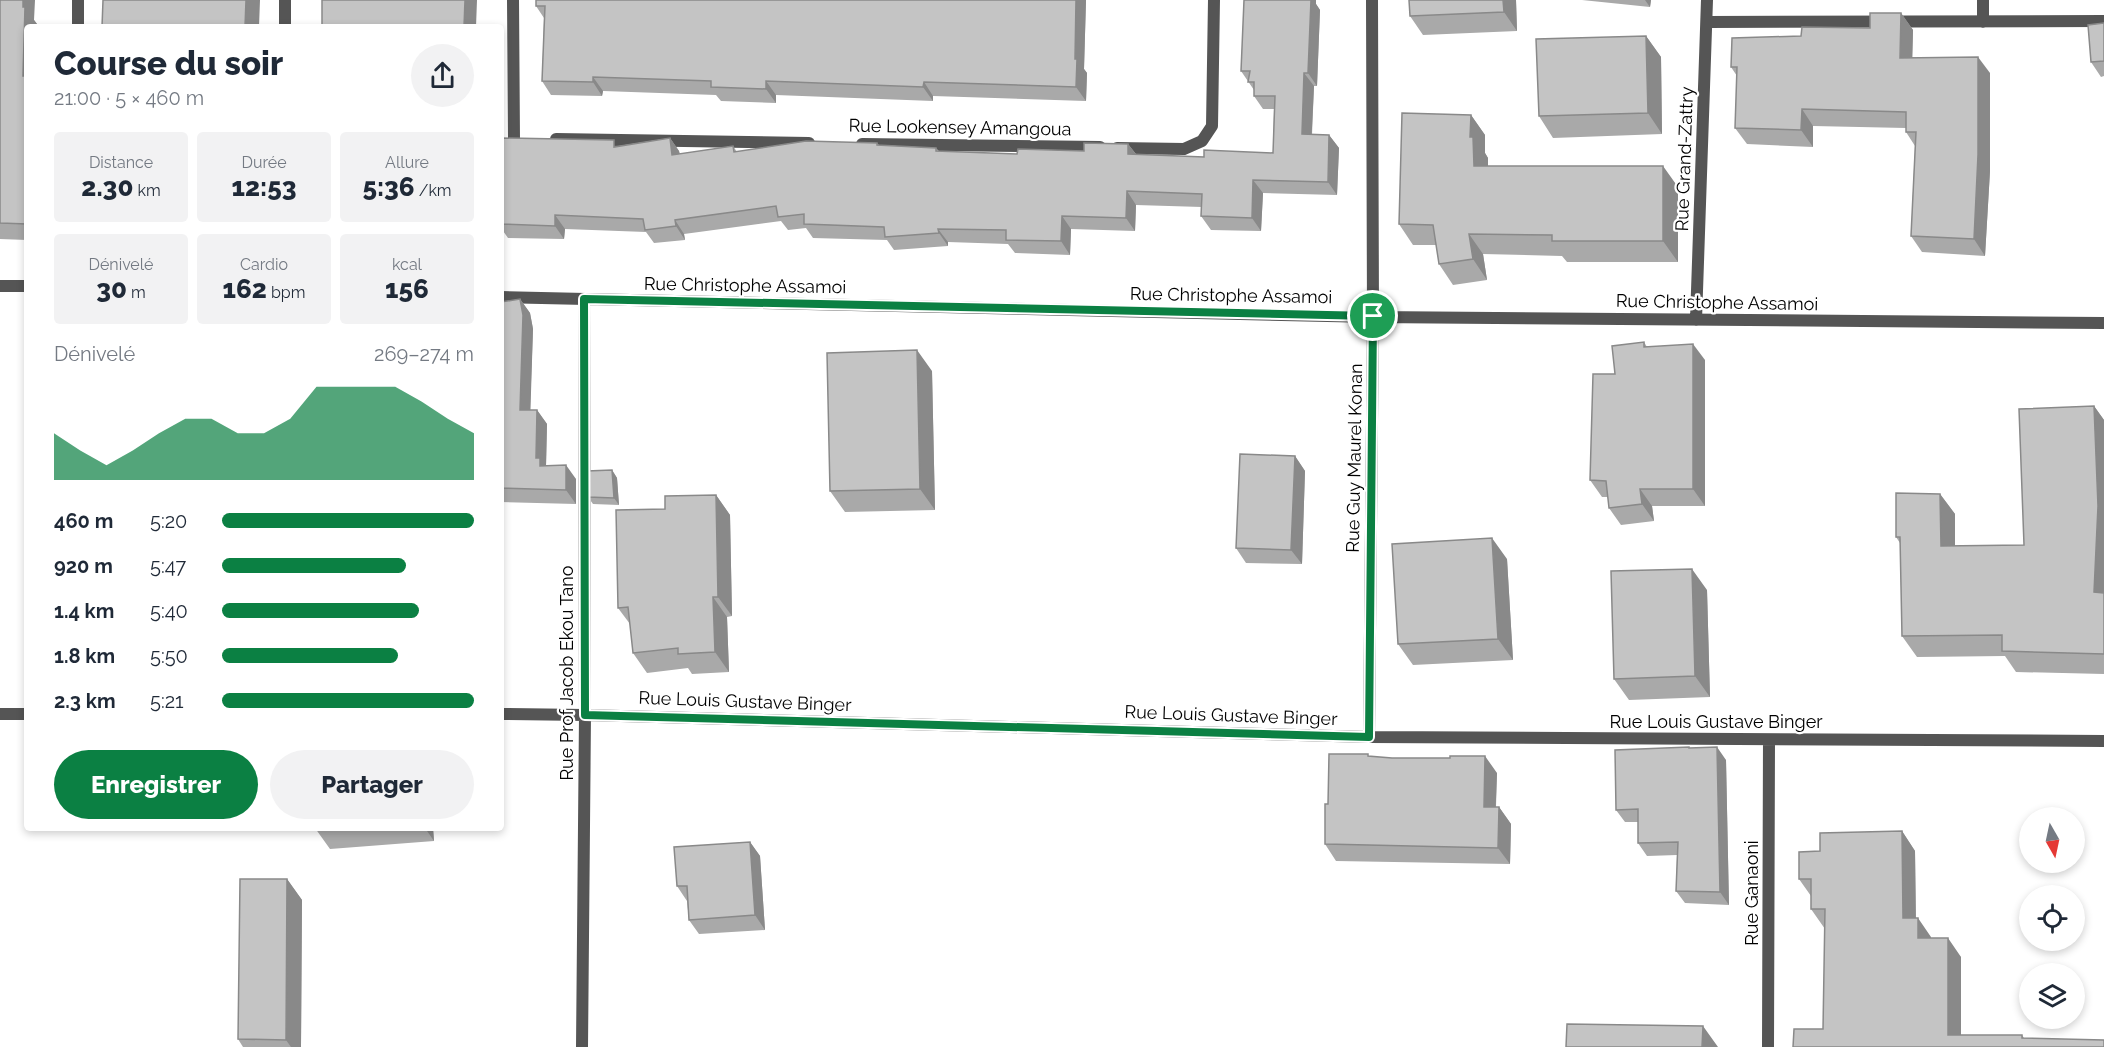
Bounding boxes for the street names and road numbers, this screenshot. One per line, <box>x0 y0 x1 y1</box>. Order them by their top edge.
street label: Rue Grand-Zattry <box>1671 86 1697 232</box>
street label: Rue Lookensey Amangoua <box>848 115 1072 139</box>
street label: Rue Christophe Assamoi <box>644 273 846 297</box>
street label: Rue Christophe Assamoi <box>1130 283 1332 307</box>
street label: Rue Christophe Assamoi <box>1616 290 1818 314</box>
street label: Rue Guy Maurel Konan <box>1342 363 1366 553</box>
street label: Rue Prof Jacob Ekou Tano <box>556 565 577 781</box>
street label: Rue Louis Gustave Binger <box>638 687 852 715</box>
street label: Rue Louis Gustave Binger <box>1124 701 1338 729</box>
street label: Rue Louis Gustave Binger <box>1609 711 1823 732</box>
street label: Rue Ganaoni <box>1741 840 1762 946</box>

